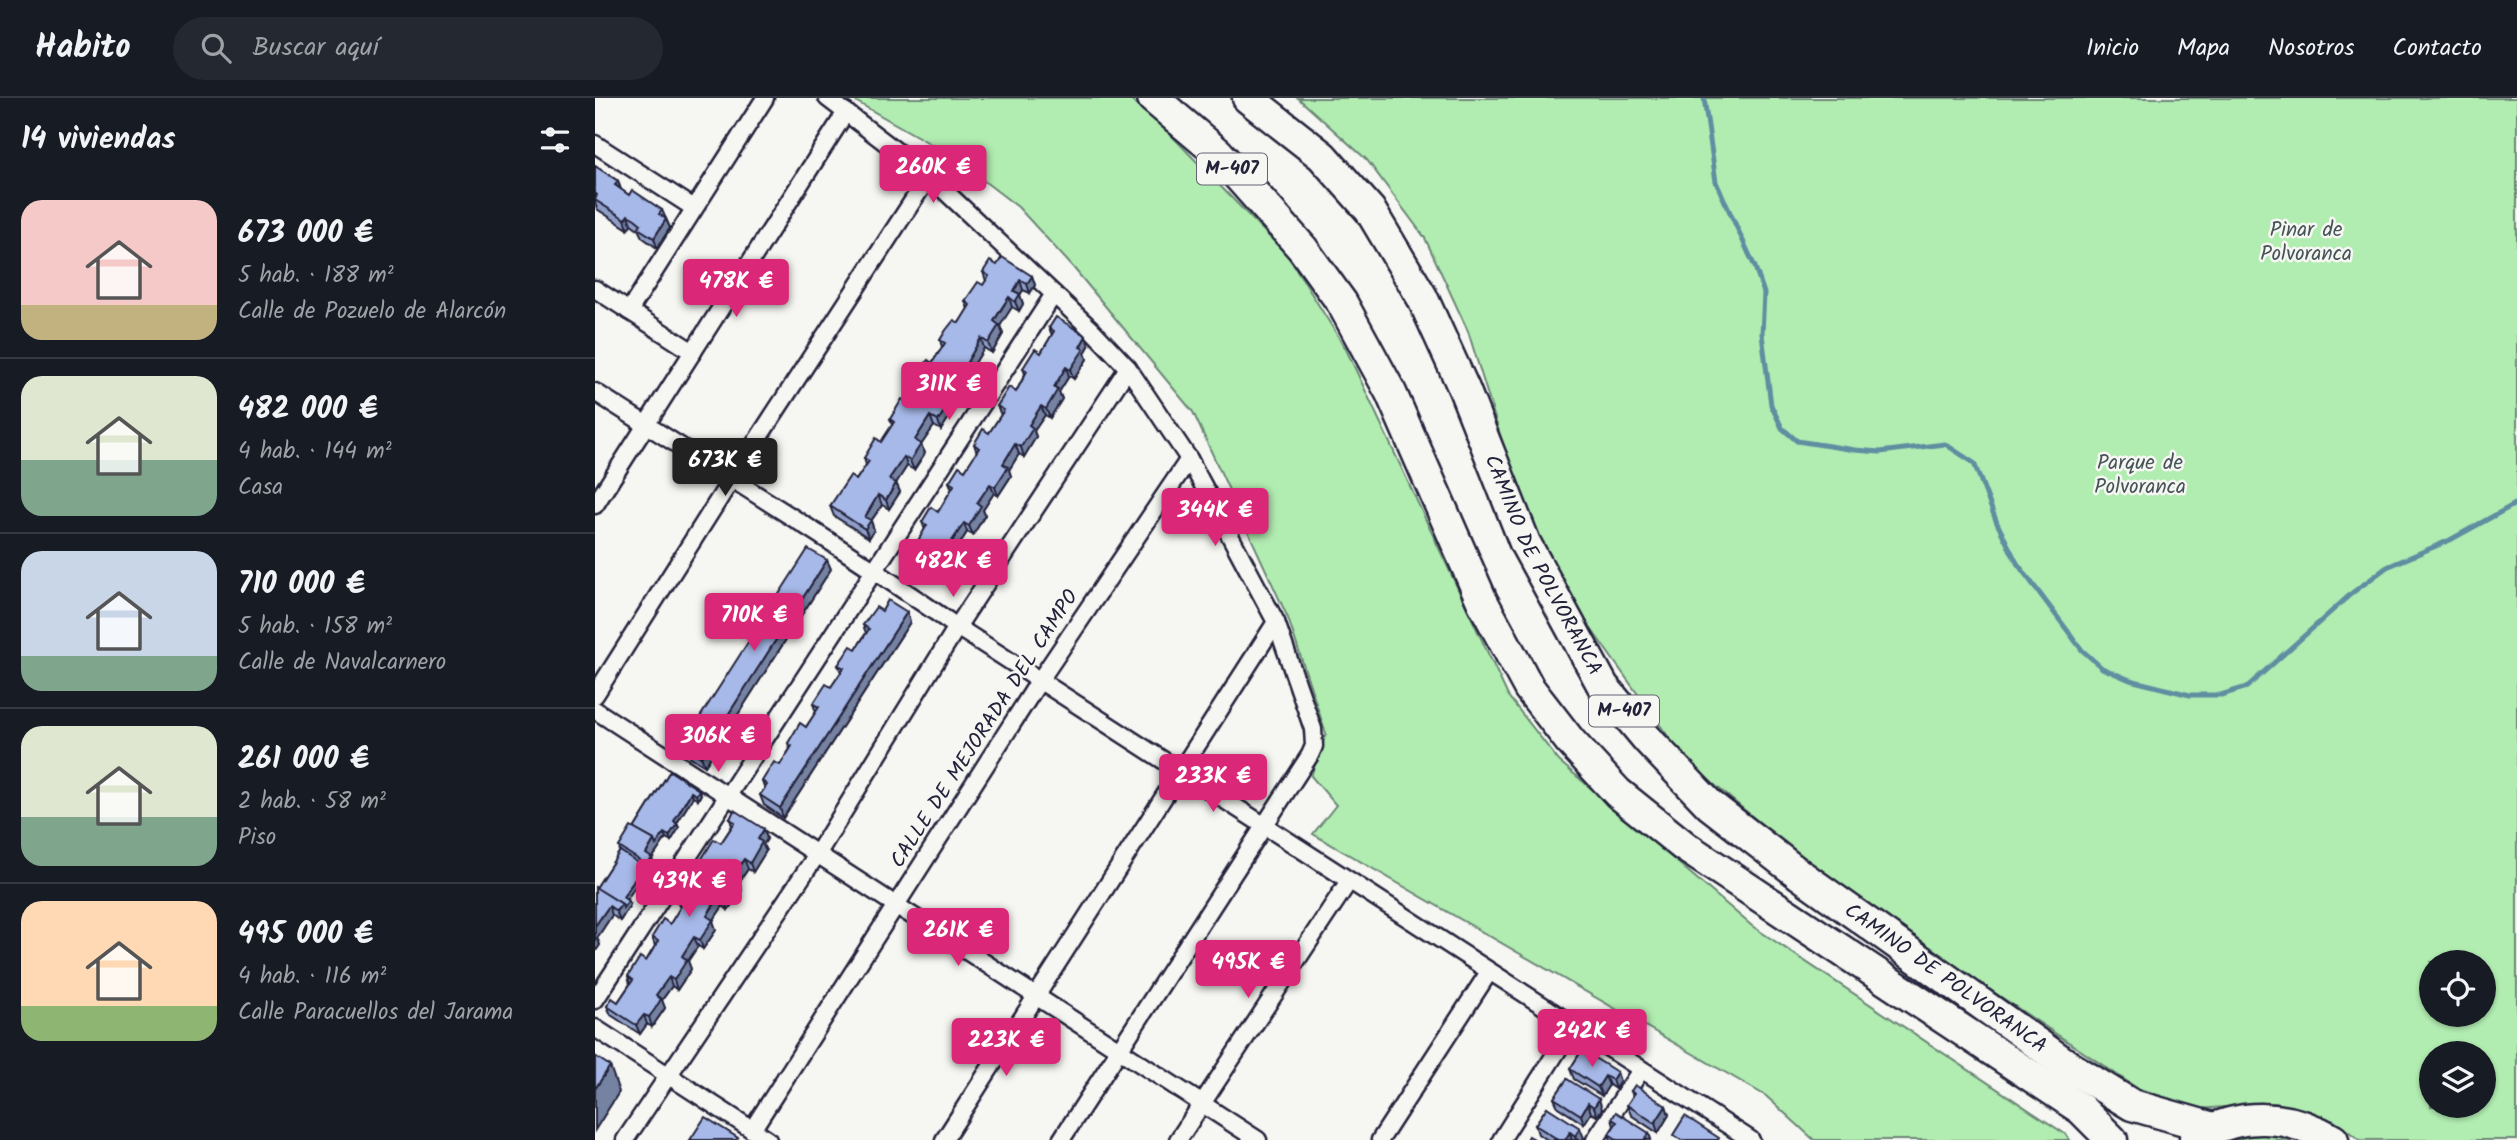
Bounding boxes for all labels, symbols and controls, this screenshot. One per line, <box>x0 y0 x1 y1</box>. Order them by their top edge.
search box <box>173 17 663 80</box>
text: Habito <box>35 22 131 75</box>
text: Buscar aquí <box>253 27 379 69</box>
icon: search <box>197 29 235 67</box>
text: Inicio <box>2086 29 2139 68</box>
text: Mapa <box>2177 29 2230 68</box>
text: Nosotros <box>2268 29 2355 68</box>
text: Contacto <box>2393 29 2482 68</box>
text: 14 viviendas <box>21 116 176 164</box>
icon: filters <box>536 121 574 159</box>
pin: 260K € <box>876 146 990 205</box>
text: 260K € <box>896 150 970 186</box>
road number: M-407 <box>1197 153 1267 184</box>
text: 673 000 € <box>238 210 373 258</box>
park label: Pinar de Polvoranca <box>2260 214 2352 271</box>
icon: home <box>77 228 161 312</box>
text: 5 hab. · 188 m² <box>238 258 394 294</box>
pin: 478K € <box>679 260 793 319</box>
text: 478K € <box>699 264 773 300</box>
text: Calle de Pozuelo de Alarcón <box>238 294 506 330</box>
pin: 311K € <box>892 362 1006 422</box>
text: 311K € <box>917 367 981 403</box>
text: 482 000 € <box>238 386 378 434</box>
icon: home <box>77 404 161 488</box>
text: 4 hab. · 144 m² <box>238 434 392 470</box>
pin: 673K € <box>668 438 782 498</box>
text: 673K € <box>688 443 762 479</box>
park label: Parque de Polvoranca <box>2094 447 2186 504</box>
street label: CAMINO DE POLVORANCA <box>1475 450 1611 682</box>
text: Casa <box>238 470 283 506</box>
pin: 344K € <box>1158 489 1272 548</box>
text: 344K € <box>1178 493 1252 529</box>
pin: 482K € <box>896 540 1010 599</box>
text: 482K € <box>915 544 991 580</box>
text: 710 000 € <box>238 561 365 609</box>
icon: home <box>77 579 161 663</box>
street label: CALLE DE MEJORADA DEL CAMPO <box>882 583 1088 875</box>
pin: 710K € <box>697 594 811 653</box>
text: 710K € <box>721 598 787 634</box>
text: 5 hab. · 158 m² <box>238 609 392 645</box>
text: Calle de Navalcarnero <box>238 645 446 681</box>
road number: M-407 <box>1589 696 1659 726</box>
pin: 306K € <box>661 714 775 774</box>
text: 306K € <box>681 719 755 755</box>
text: 261 000 € <box>238 736 369 784</box>
icon: home <box>77 754 161 838</box>
pin: 233K € <box>1156 754 1270 814</box>
text: 233K € <box>1175 759 1251 795</box>
text: 2 hab. · 58 m² <box>238 784 386 820</box>
text: Piso <box>238 820 276 856</box>
pin: 439K € <box>632 860 746 919</box>
text: 439K € <box>652 864 726 900</box>
street label: CAMINO DE POLVORANCA <box>1837 895 2054 1062</box>
pin: 261K € <box>901 908 1015 968</box>
text: 495 000 € <box>238 911 373 959</box>
text: 261K € <box>923 913 993 949</box>
icon: home <box>77 929 161 1013</box>
pin: 495K € <box>1191 940 1305 1000</box>
text: 495K € <box>1211 945 1285 981</box>
map controls <box>2419 950 2496 1118</box>
button: locate <box>2419 950 2496 1027</box>
text: 4 hab. · 116 m² <box>238 959 386 995</box>
text: Calle Paracuellos del Jarama <box>238 995 513 1031</box>
pin: 242K € <box>1535 1010 1649 1069</box>
text: 242K € <box>1554 1014 1630 1050</box>
pin: 223K € <box>949 1018 1063 1078</box>
text: 223K € <box>968 1023 1044 1059</box>
button: layers <box>2419 1041 2496 1118</box>

